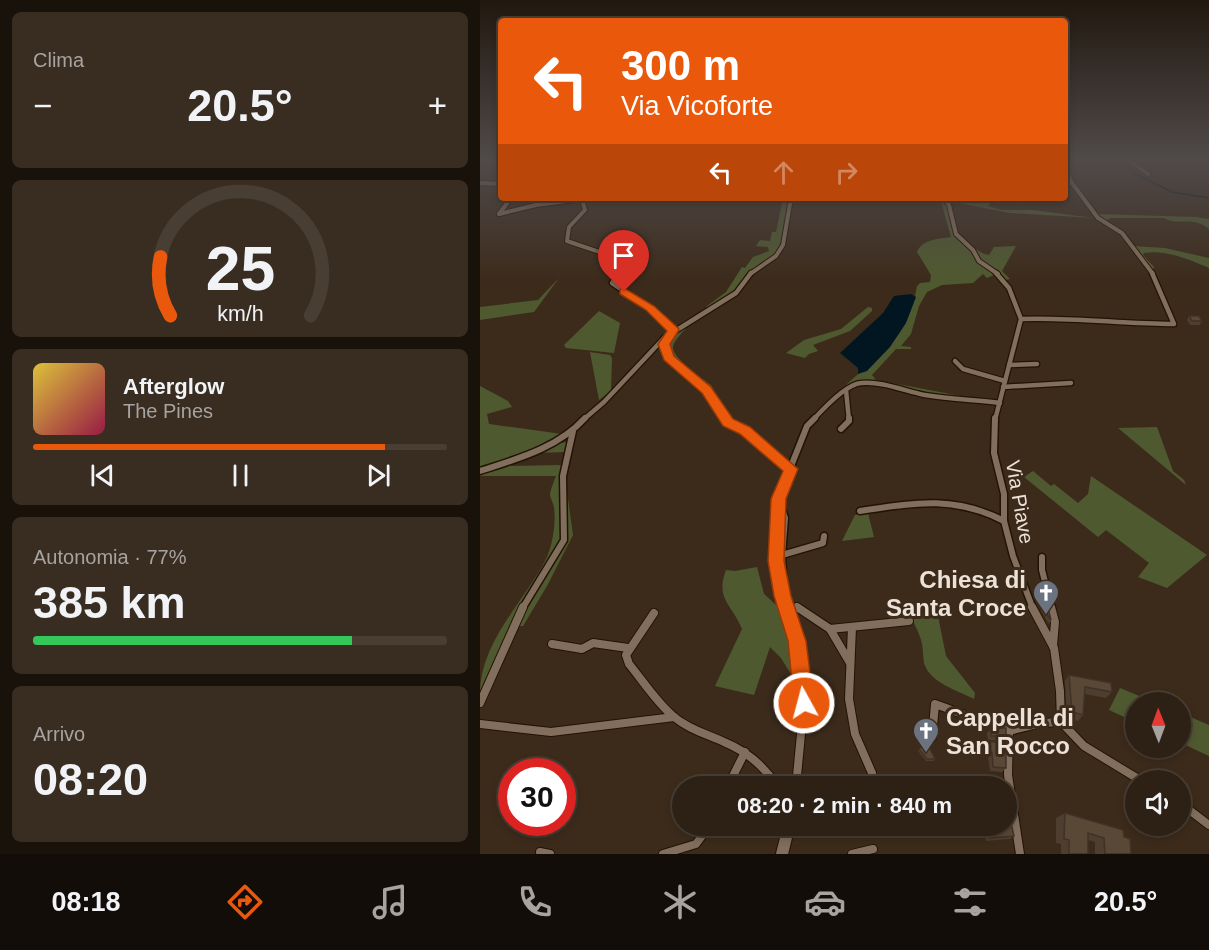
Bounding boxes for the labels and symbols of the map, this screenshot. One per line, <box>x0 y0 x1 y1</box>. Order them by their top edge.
pin <box>598 230 649 292</box>
street label: Via Piave <box>1002 459 1038 545</box>
place label: Chiesa di Santa Croce <box>886 566 1026 621</box>
church icon: Chiesa di Santa Croce <box>1031 578 1061 616</box>
position arrow <box>772 671 836 735</box>
north arrow <box>1125 692 1191 758</box>
place label: Cappella di San Rocco <box>946 704 1074 759</box>
church icon: Cappella di San Rocco <box>911 716 941 754</box>
speed limit sign: 30 <box>498 758 576 836</box>

